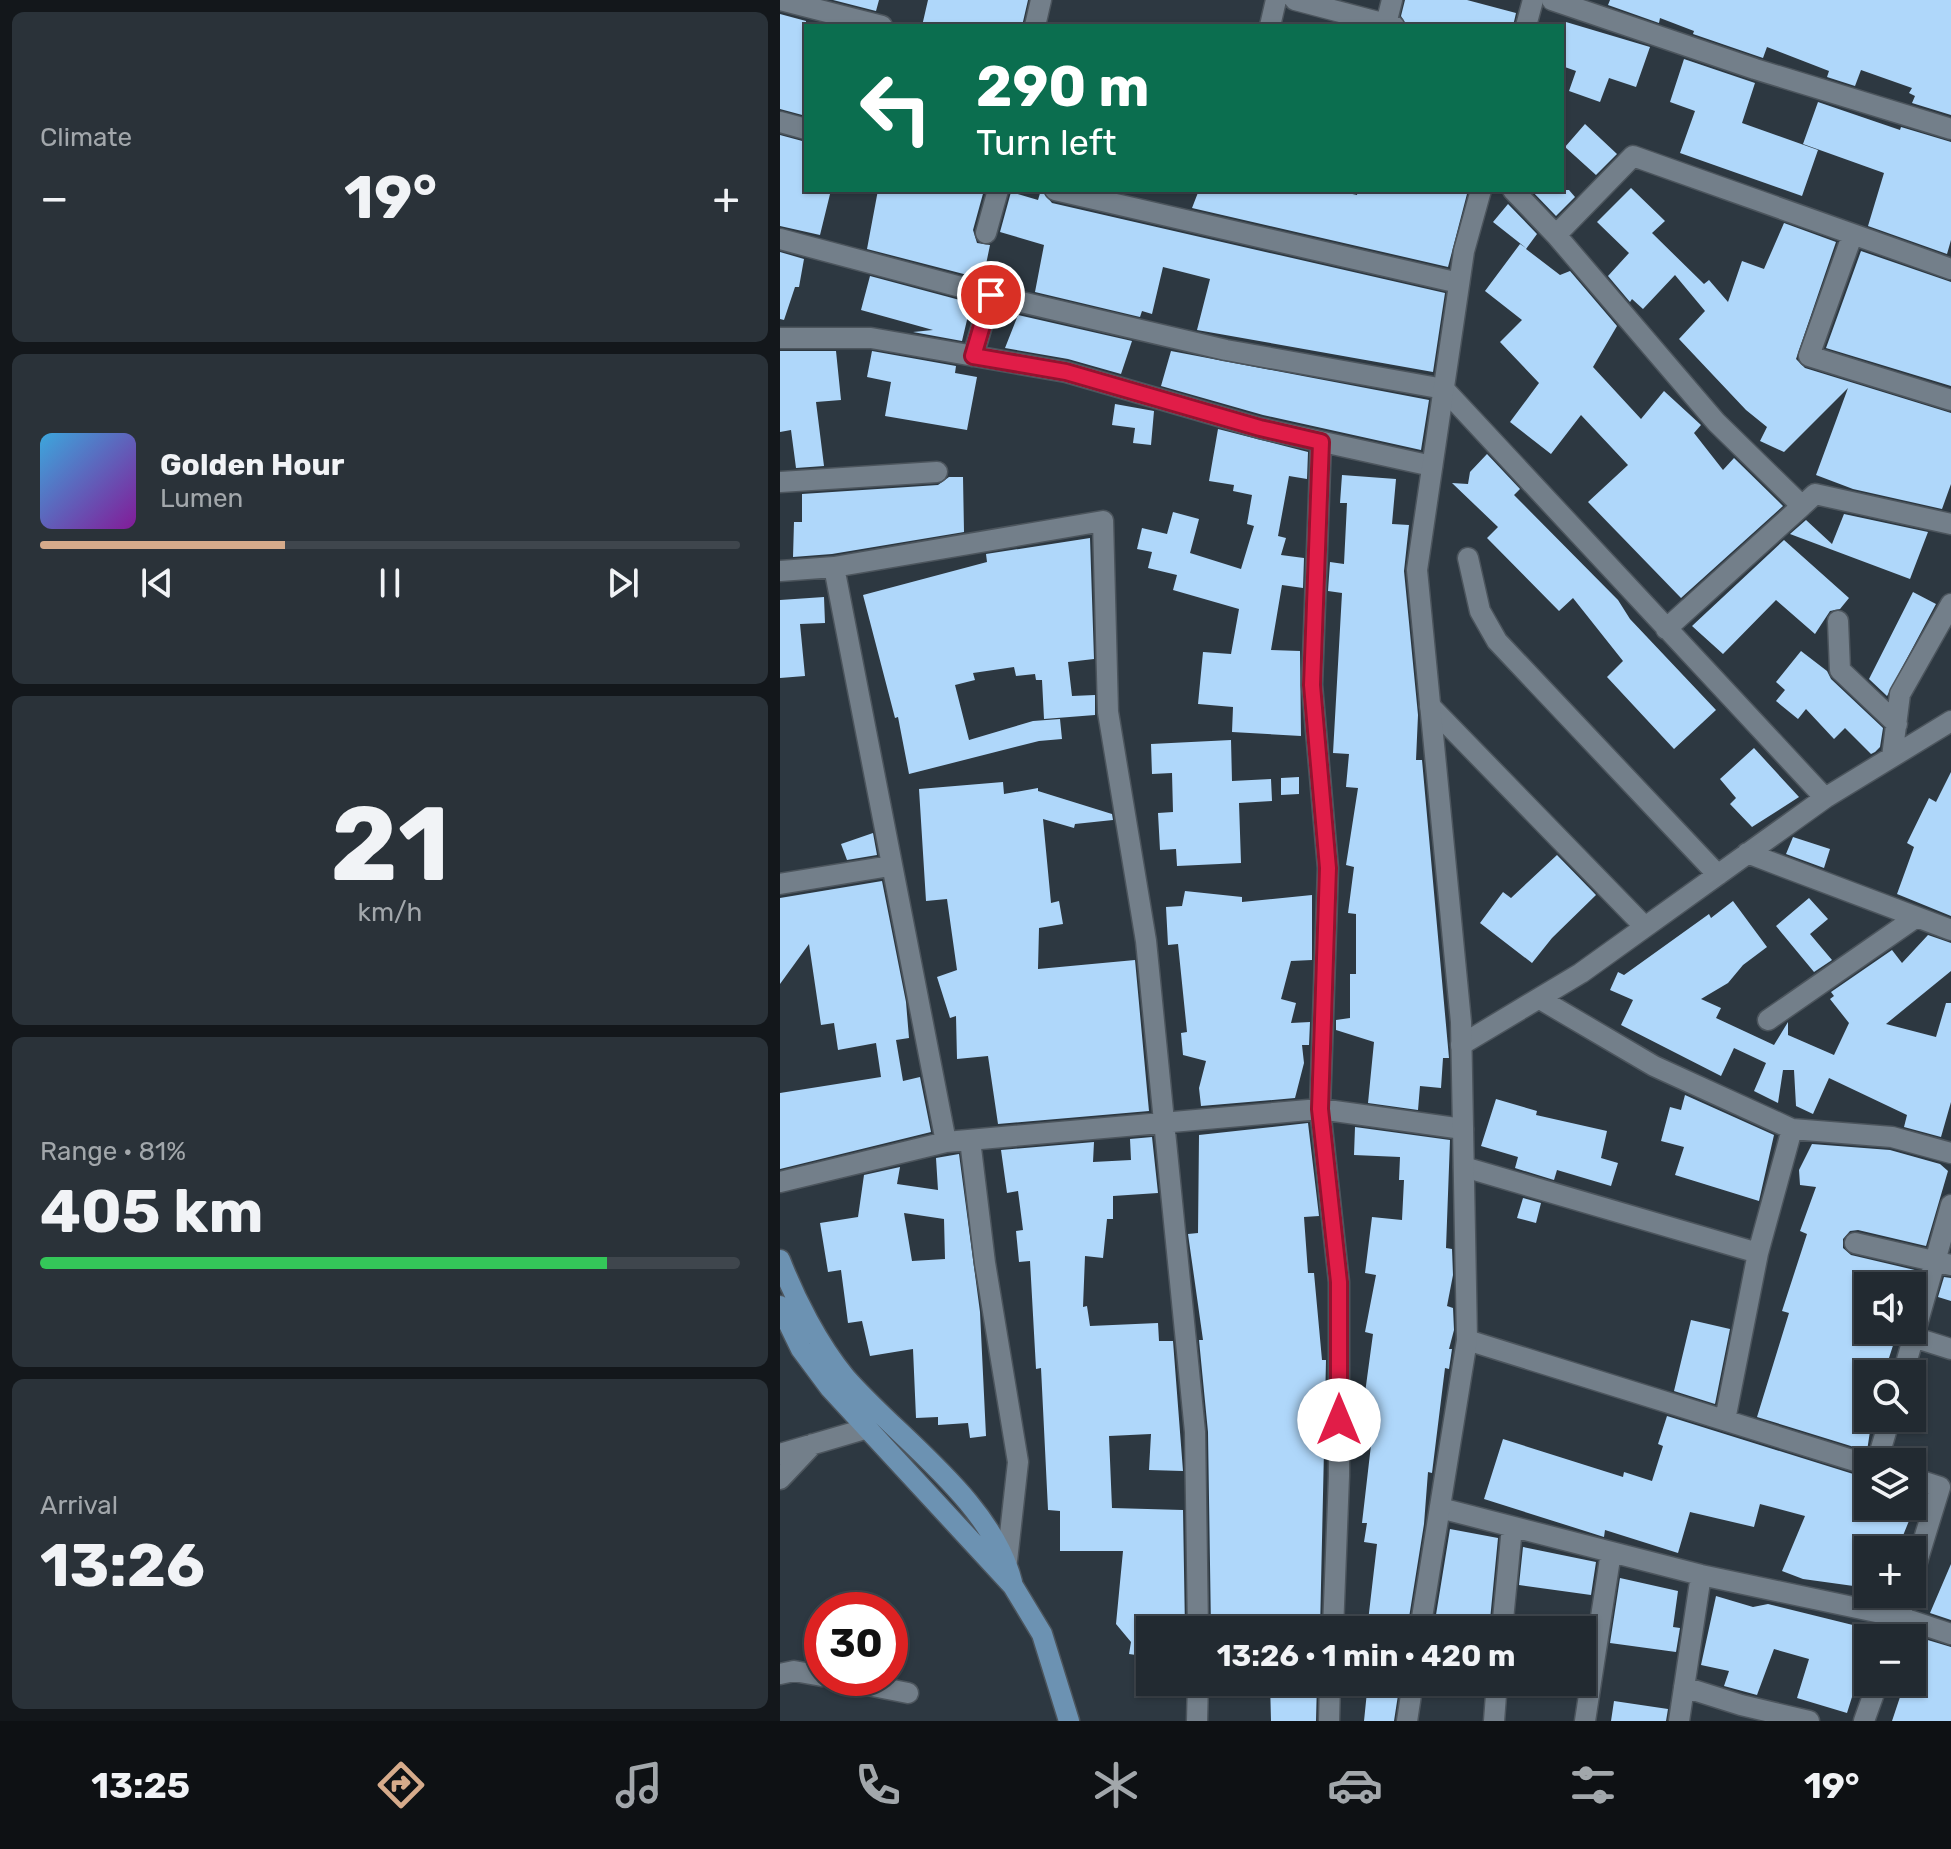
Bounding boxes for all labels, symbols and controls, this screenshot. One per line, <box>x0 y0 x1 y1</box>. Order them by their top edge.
text: 290 m <box>976 54 1150 120</box>
icon: left <box>844 56 948 160</box>
text: Turn left <box>976 121 1117 164</box>
text: Climate <box>40 122 132 153</box>
text: 19° <box>344 162 437 233</box>
text: − <box>40 172 69 224</box>
text: + <box>713 172 740 224</box>
pin <box>957 261 1025 329</box>
icon: arrive <box>969 273 1013 317</box>
text: Golden Hour <box>160 447 344 483</box>
text: Lumen <box>160 483 243 514</box>
icon: previous <box>135 561 179 605</box>
icon: pause <box>368 561 412 605</box>
icon: next <box>601 561 645 605</box>
text: 21 <box>330 783 450 906</box>
text: km/h <box>358 897 422 928</box>
text: Range · 81% <box>40 1136 186 1167</box>
text: 405 km <box>40 1176 263 1247</box>
map controls <box>1854 1272 1926 1696</box>
button: sound <box>1854 1272 1926 1344</box>
button: search <box>1854 1360 1926 1432</box>
position arrow <box>1297 1378 1381 1462</box>
button: layers <box>1854 1448 1926 1520</box>
text: Arrival <box>40 1490 118 1521</box>
text: 13:26 <box>40 1530 205 1601</box>
button: + <box>1854 1536 1926 1608</box>
speed limit sign: 30 <box>804 1592 908 1696</box>
button: − <box>1854 1624 1926 1696</box>
text: 13:26 · 1 min · 420 m <box>1217 1638 1515 1674</box>
icon: directions <box>373 1757 429 1813</box>
icon: music <box>611 1757 667 1813</box>
icon: phone <box>850 1757 906 1813</box>
icon: climate <box>1088 1757 1144 1813</box>
icon: car <box>1327 1757 1383 1813</box>
icon: filters <box>1565 1757 1621 1813</box>
text: 13:25 <box>91 1764 190 1807</box>
text: 19° <box>1804 1764 1860 1807</box>

